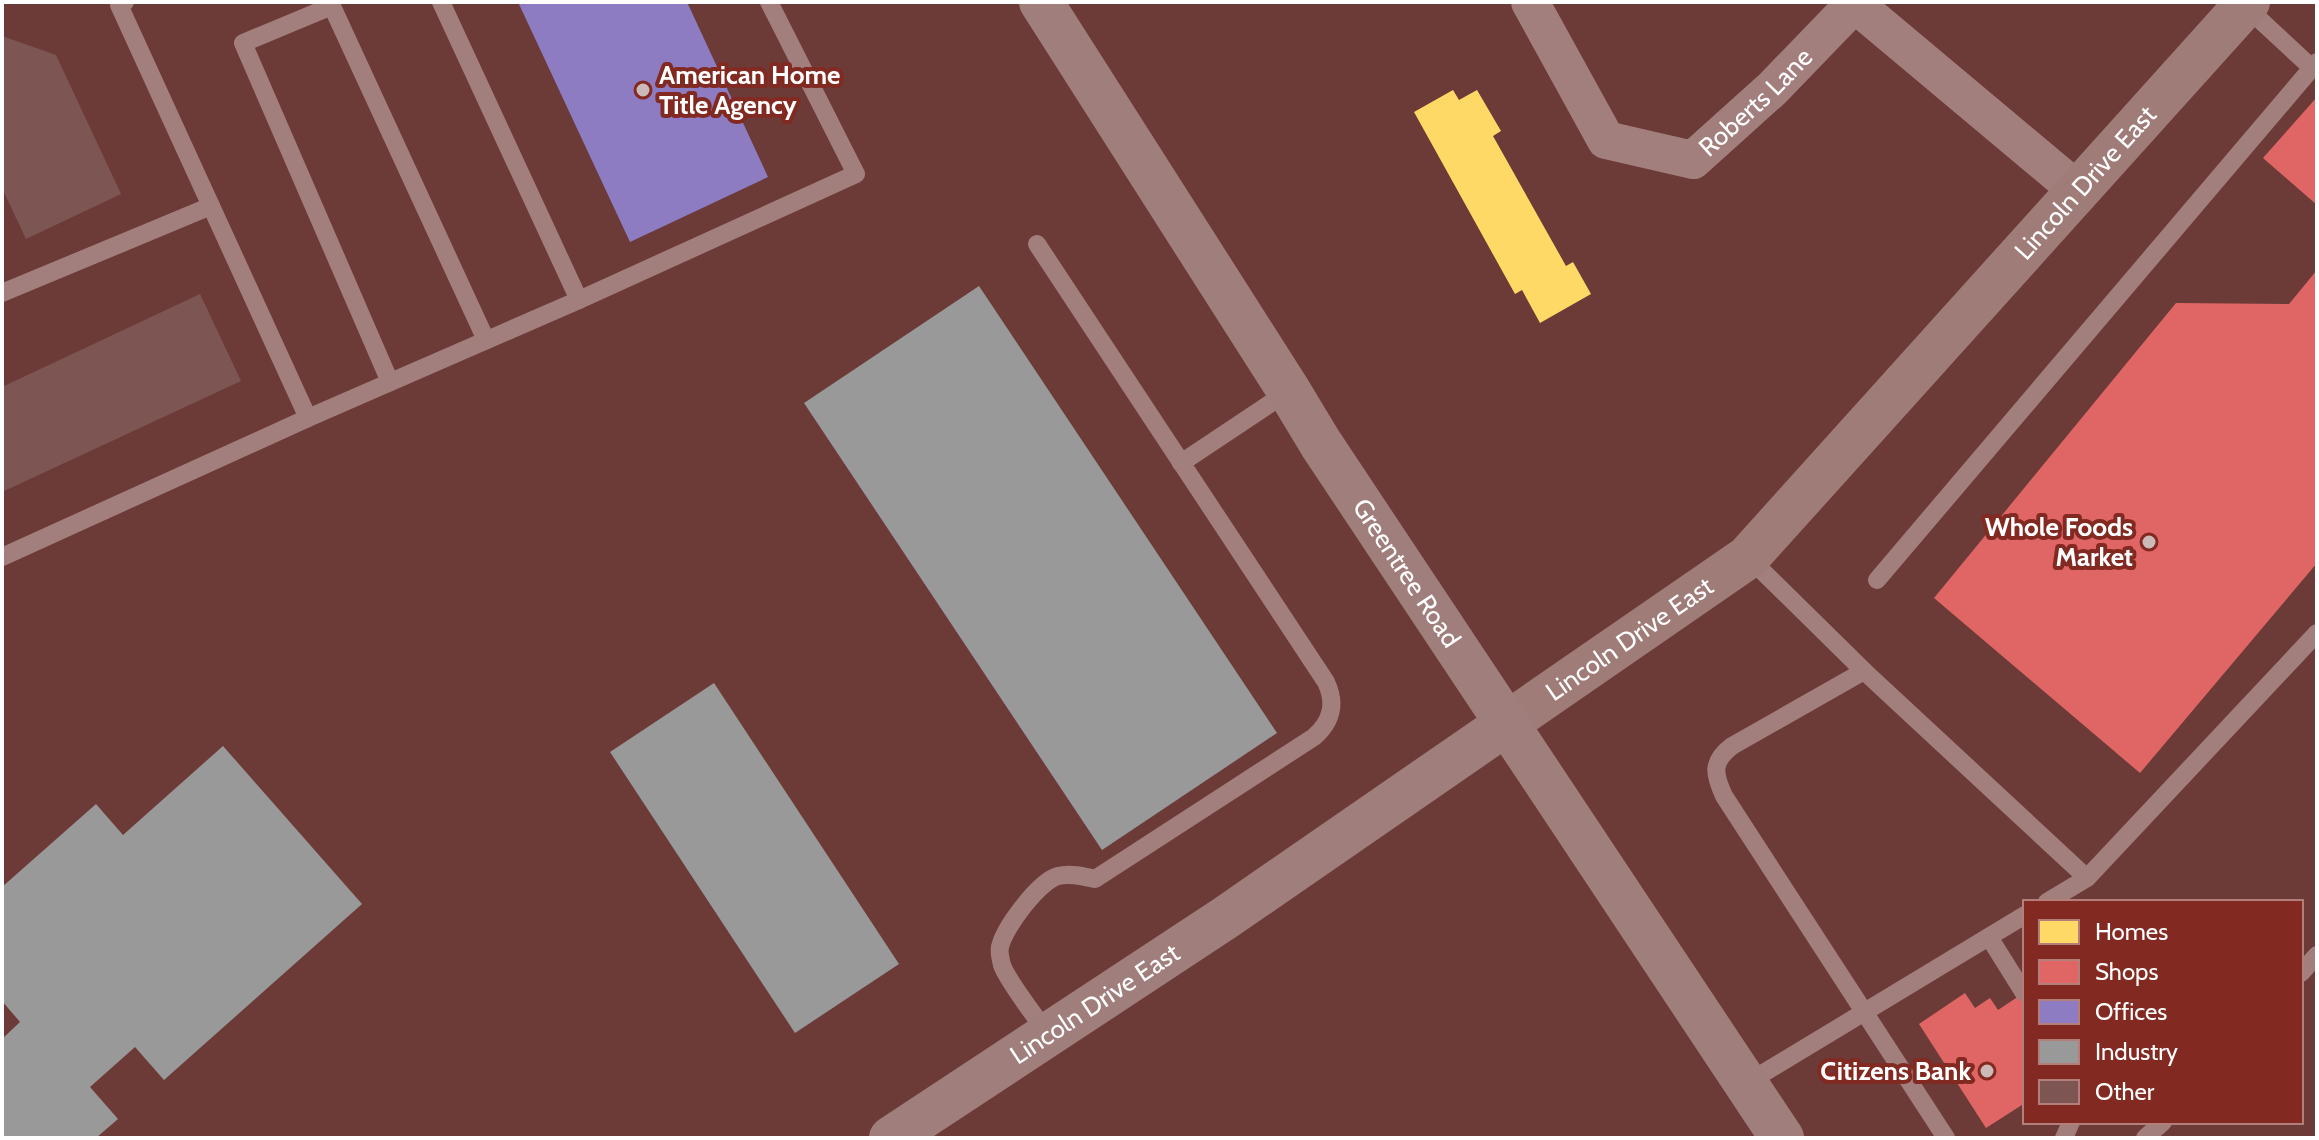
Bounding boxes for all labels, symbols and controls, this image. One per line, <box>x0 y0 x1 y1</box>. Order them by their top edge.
street label: Roberts Lane <box>1692 41 1819 163</box>
place label: American Home Title Agency <box>659 59 840 121</box>
marker: American Home Title Agency <box>634 81 652 99</box>
street label: Lincoln Drive East <box>2008 99 2163 266</box>
street label: Greentree Road <box>1346 493 1467 653</box>
place label: Whole Foods Market <box>1985 511 2133 573</box>
marker: Whole Foods Market <box>2140 533 2158 551</box>
street label: Lincoln Drive East <box>1540 570 1719 708</box>
legend <box>2023 900 2303 1124</box>
text: Homes <box>2095 917 2168 946</box>
street label: Lincoln Drive East <box>1004 936 1186 1071</box>
text: Shops <box>2095 957 2158 986</box>
text: Offices <box>2095 997 2167 1026</box>
text: Industry <box>2095 1037 2178 1066</box>
place label: Citizens Bank <box>1820 1055 1971 1087</box>
marker: Citizens Bank <box>1978 1062 1996 1080</box>
text: Other <box>2095 1077 2155 1106</box>

